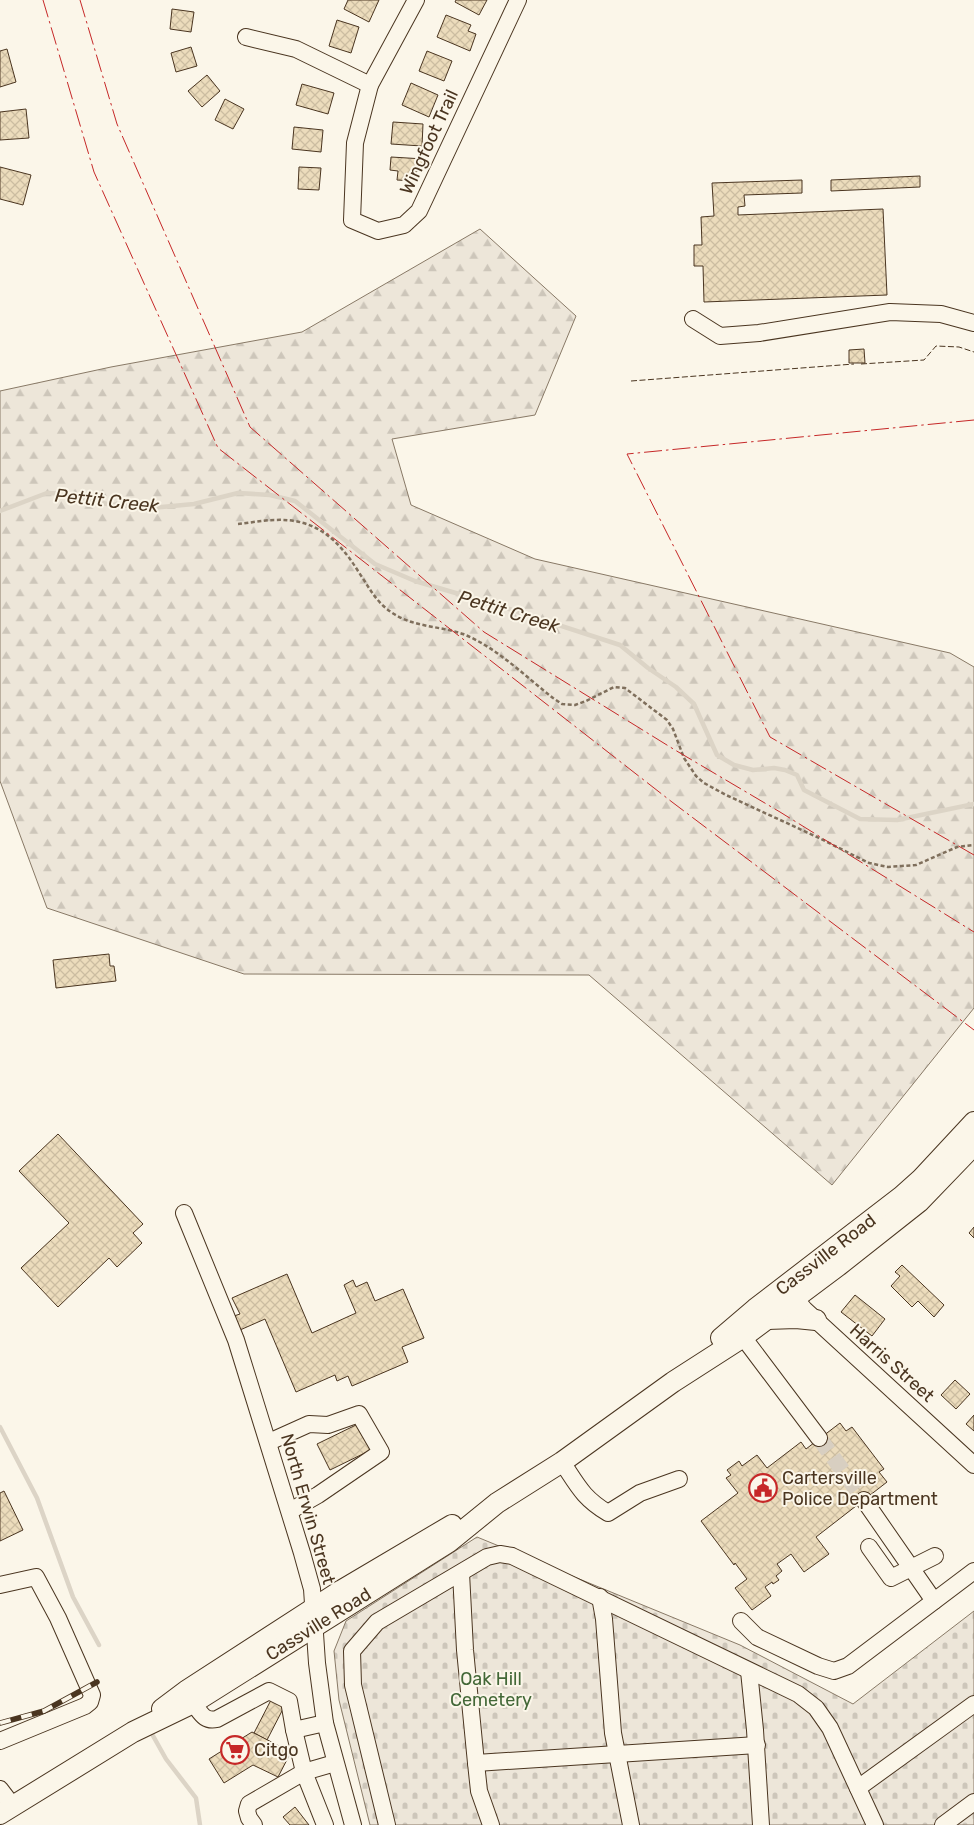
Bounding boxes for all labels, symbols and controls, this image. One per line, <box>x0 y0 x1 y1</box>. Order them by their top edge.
street label: Wingfoot Trail <box>395 86 463 198</box>
water label: Pettit Creek <box>54 484 160 517</box>
water label: Pettit Creek <box>455 585 562 638</box>
street label: Cassville Road <box>771 1209 880 1300</box>
street label: Harris Street <box>845 1319 939 1407</box>
street label: North Erwin Street <box>276 1431 340 1587</box>
place label: Cartersville Police Department <box>782 1467 938 1510</box>
public building icon: Cartersville Police Department <box>748 1473 778 1503</box>
street label: Cassville Road <box>262 1583 375 1665</box>
park label: Oak Hill Cemetery <box>450 1668 532 1711</box>
supermarket icon: Citgo <box>220 1735 250 1765</box>
place label: Citgo <box>254 1739 298 1761</box>

